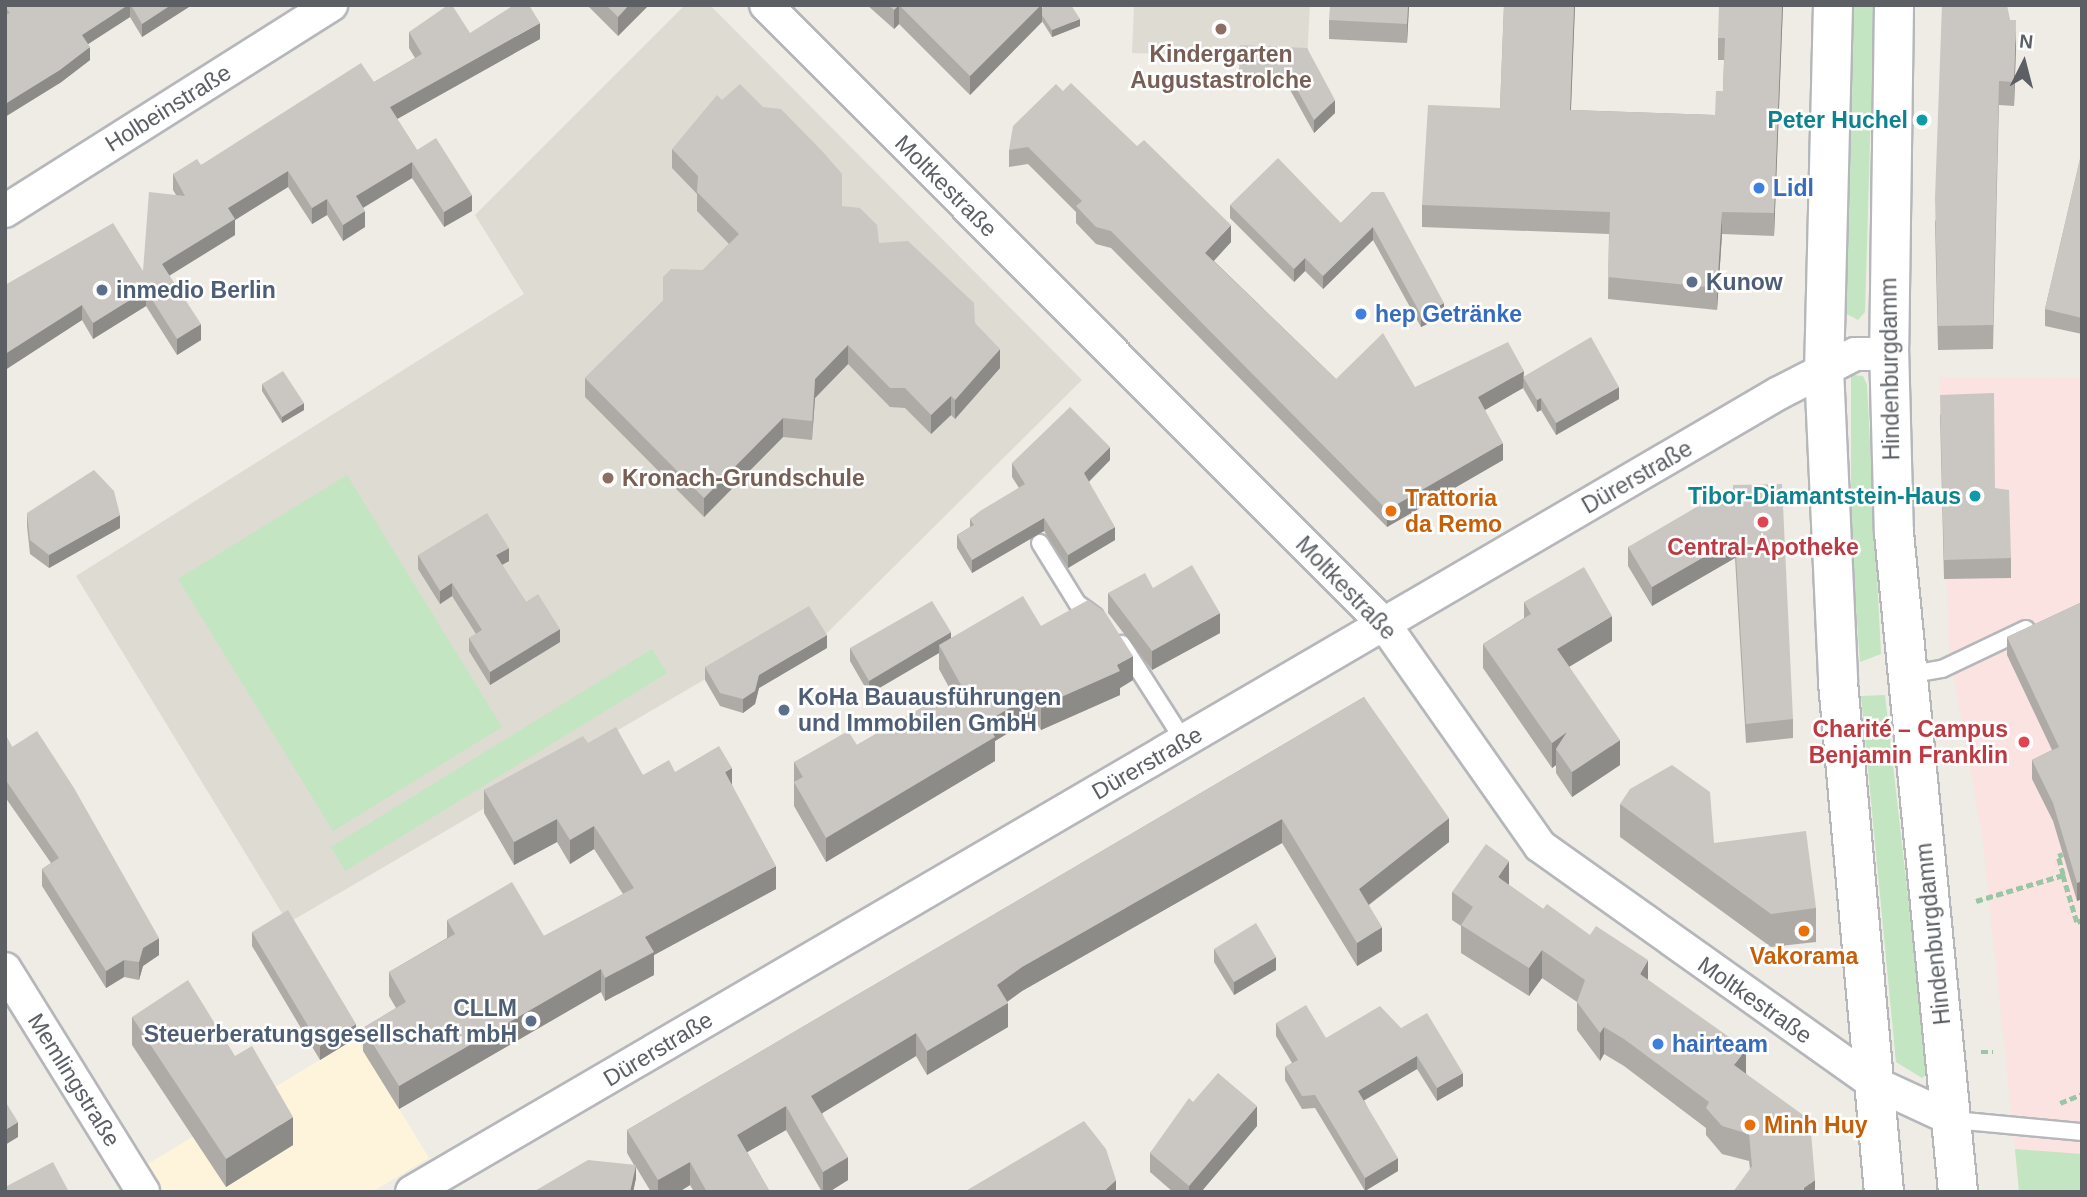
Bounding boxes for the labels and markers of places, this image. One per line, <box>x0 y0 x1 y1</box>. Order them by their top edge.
marker: Kindergarten Augustastrolche <box>1213 21 1229 37</box>
place label: Kindergarten Augustastrolche <box>1130 40 1312 94</box>
place label: Peter Huchel <box>1767 106 1908 134</box>
marker: Peter Huchel <box>1914 112 1930 128</box>
place label: Lidl <box>1773 174 1814 202</box>
marker: Lidl <box>1751 180 1767 196</box>
place label: Kunow <box>1706 268 1783 296</box>
marker: Kunow <box>1684 274 1700 290</box>
place label: inmedio Berlin <box>116 276 276 304</box>
marker: inmedio Berlin <box>94 282 110 298</box>
place label: hep Getränke <box>1375 300 1522 328</box>
marker: hep Getränke <box>1353 306 1369 322</box>
place label: Kronach-Grundschule <box>622 464 865 492</box>
marker: Kronach-Grundschule <box>600 470 616 486</box>
place label: Tibor-Diamantstein-Haus <box>1688 482 1961 510</box>
place label: Trattoria da Remo <box>1405 484 1502 538</box>
marker: Tibor-Diamantstein-Haus <box>1967 488 1983 504</box>
marker: Trattoria da Remo <box>1383 503 1399 519</box>
marker: Central-Apotheke <box>1755 514 1771 530</box>
place label: Central-Apotheke <box>1667 533 1859 561</box>
place label: KoHa Bauausführungen und Immobilen GmbH <box>798 683 1061 737</box>
marker: KoHa Bauausführungen und Immobilen GmbH <box>776 702 792 718</box>
place label: Charité – Campus Benjamin Franklin <box>1809 715 2008 769</box>
marker: Charité – Campus Benjamin Franklin <box>2014 732 2034 752</box>
marker: Vakorama <box>1796 923 1812 939</box>
place label: Vakorama <box>1750 942 1858 970</box>
place label: CLLM Steuerberatungsgesellschaft mbH <box>144 994 517 1048</box>
marker: CLLM Steuerberatungsgesellschaft mbH <box>523 1013 539 1029</box>
place label: hairteam <box>1672 1030 1768 1058</box>
marker: hairteam <box>1650 1036 1666 1052</box>
place label: Minh Huy <box>1764 1111 1867 1139</box>
marker: Minh Huy <box>1742 1117 1758 1133</box>

